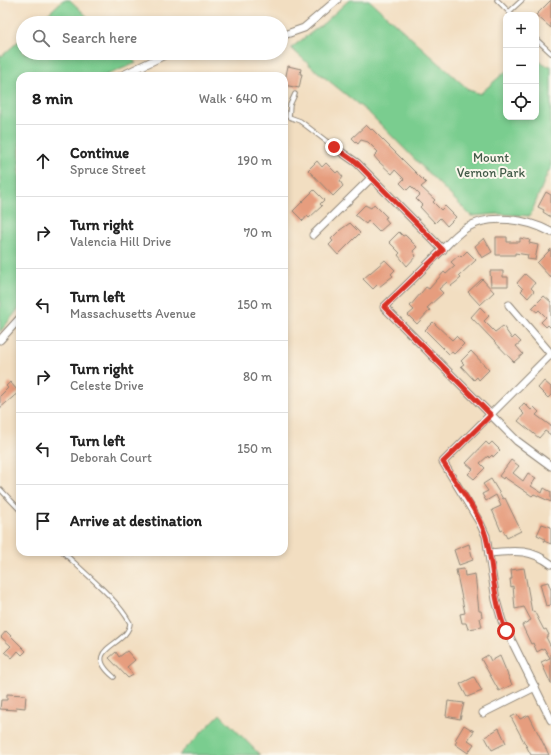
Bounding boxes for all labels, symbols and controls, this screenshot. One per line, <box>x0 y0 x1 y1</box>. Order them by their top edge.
map controls <box>503 12 539 120</box>
button: + <box>503 12 539 48</box>
search box <box>16 16 288 60</box>
icon: search <box>30 27 52 49</box>
text: Search here <box>62 29 137 47</box>
button: − <box>503 48 539 84</box>
button: locate <box>503 84 539 120</box>
text: 8 min <box>32 88 73 108</box>
text: Walk · 640 m <box>199 91 272 106</box>
route end <box>325 138 343 156</box>
text: Continue <box>70 144 129 162</box>
icon: ahead <box>32 150 54 172</box>
park label: Mount Vernon Park <box>457 150 526 180</box>
text: 190 m <box>237 153 272 168</box>
text: Spruce Street <box>70 162 146 177</box>
text: Turn right <box>70 216 134 234</box>
icon: right <box>32 222 54 244</box>
text: 70 m <box>244 225 272 240</box>
text: Valencia Hill Drive <box>70 234 171 249</box>
text: Turn left <box>70 288 125 306</box>
icon: left <box>32 294 54 316</box>
text: 150 m <box>237 297 272 312</box>
text: Massachusetts Avenue <box>70 306 196 321</box>
text: Turn right <box>70 360 134 378</box>
icon: right <box>32 366 54 388</box>
text: 80 m <box>243 369 272 384</box>
text: Celeste Drive <box>70 378 144 393</box>
text: Turn left <box>70 432 125 450</box>
icon: left <box>32 438 54 460</box>
text: 150 m <box>237 441 272 456</box>
text: Deborah Court <box>70 450 152 465</box>
icon: arrive <box>32 510 54 532</box>
text: Arrive at destination <box>70 512 202 530</box>
route start <box>497 622 515 640</box>

